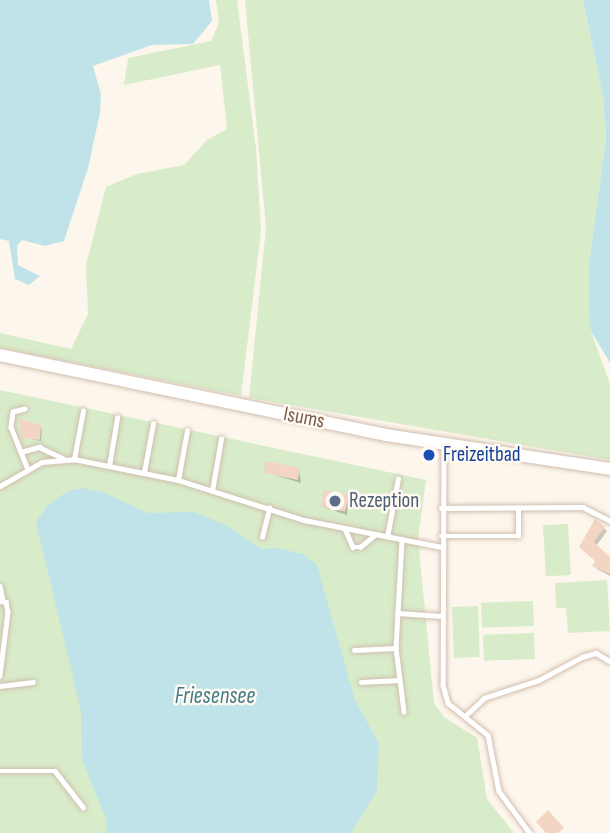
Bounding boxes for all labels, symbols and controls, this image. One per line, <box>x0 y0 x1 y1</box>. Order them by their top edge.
street label: Isums <box>281 402 327 434</box>
place label: Freizeitbad <box>443 442 521 468</box>
marker: Freizeitbad <box>421 447 437 463</box>
place label: Rezeption <box>349 488 419 514</box>
marker: Rezeption <box>327 493 343 509</box>
water label: Friesensee <box>175 682 255 710</box>

